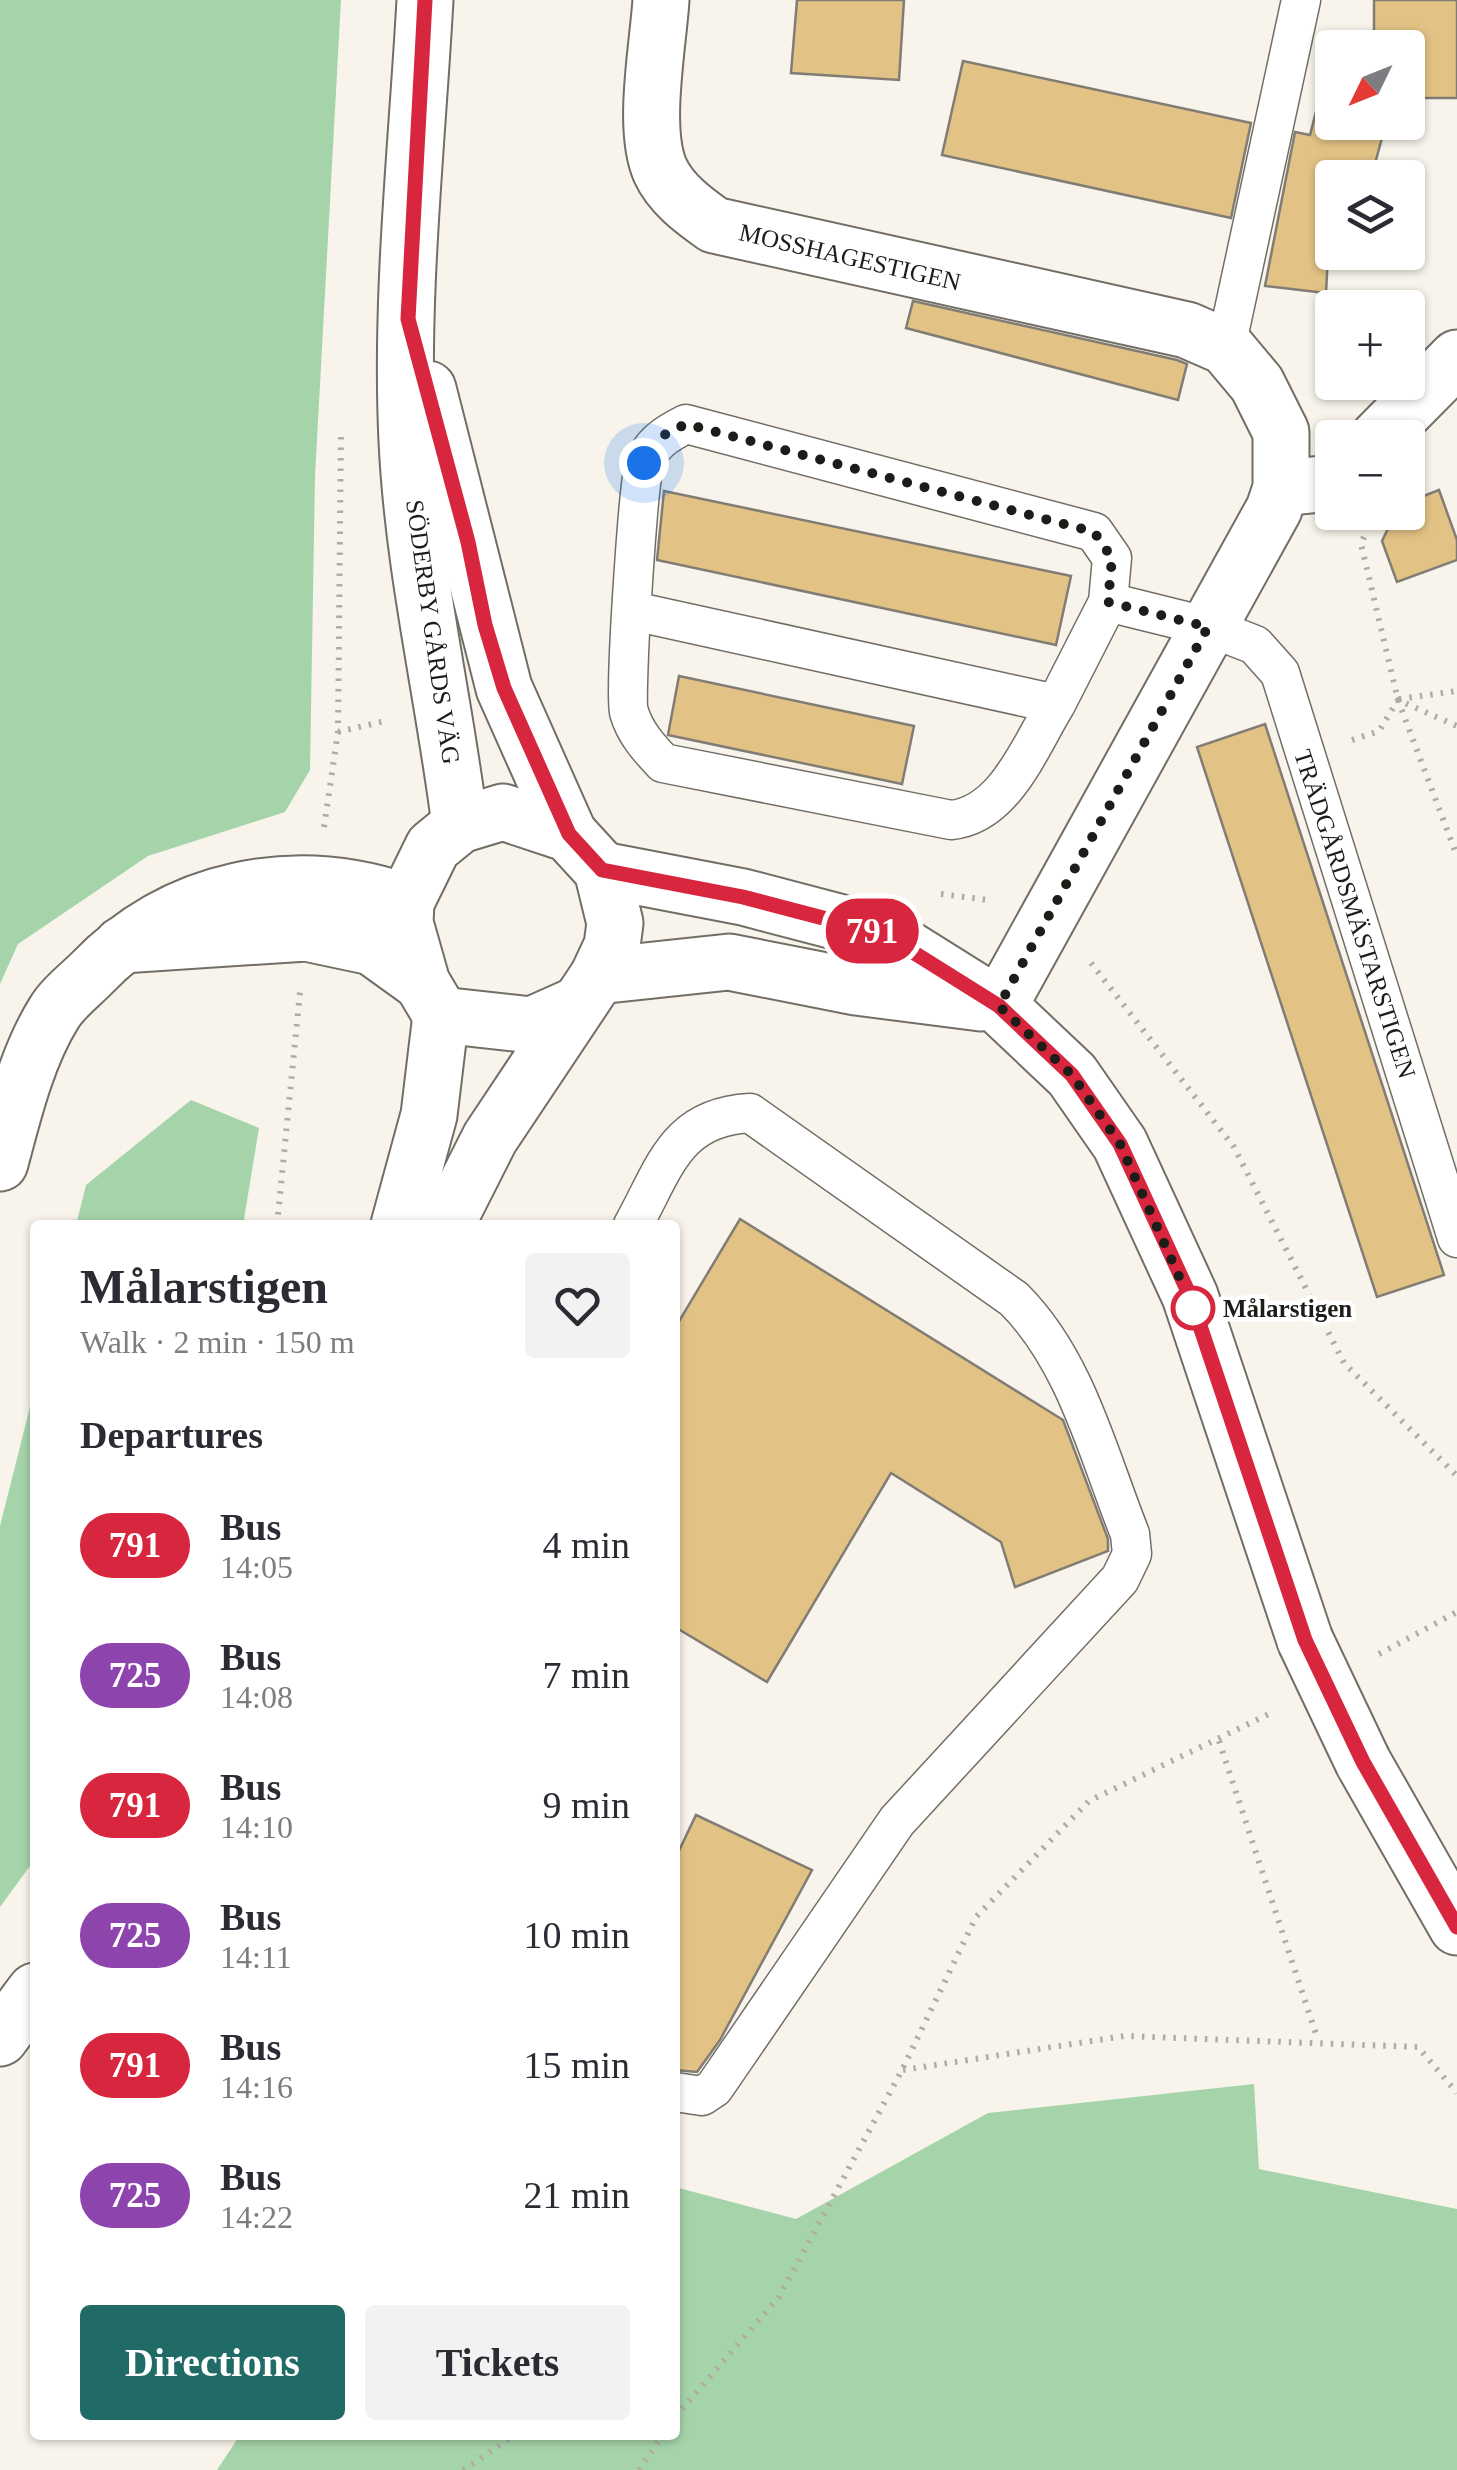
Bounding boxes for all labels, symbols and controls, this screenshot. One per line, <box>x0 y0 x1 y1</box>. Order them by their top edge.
north arrow <box>1315 30 1425 140</box>
map controls <box>1315 30 1425 530</box>
button: layers <box>1315 160 1425 270</box>
street label: MOSSHAGESTIGEN <box>737 218 963 296</box>
button: + <box>1315 290 1425 400</box>
button: − <box>1315 420 1425 530</box>
your location <box>619 438 669 488</box>
street label: SÖDERBY GÅRDS VÄG <box>401 498 465 766</box>
street label: TRÄDGÅRDSMÄSTARSTIGEN <box>1289 746 1421 1082</box>
line badge: 791 <box>814 898 930 964</box>
text: 791 <box>846 912 898 951</box>
button: heart <box>525 1253 630 1358</box>
text: Målarstigen <box>80 1260 328 1313</box>
marker: Målarstigen <box>1172 1287 1214 1329</box>
place label: Målarstigen <box>1223 1295 1352 1322</box>
text: Walk · 2 min · 150 m <box>80 1324 355 1360</box>
text: Departures <box>80 1414 263 1456</box>
text: Bus <box>220 1506 281 1548</box>
text: 4 min <box>542 1524 630 1566</box>
text: 791 <box>109 1526 161 1565</box>
text: 14:05 <box>220 1549 293 1585</box>
text: Bus <box>220 1636 281 1678</box>
text: 7 min <box>542 1654 630 1696</box>
text: 725 <box>109 1656 161 1695</box>
text: 14:08 <box>220 1679 293 1715</box>
text: Bus <box>220 1766 281 1808</box>
text: 9 min <box>542 1784 630 1826</box>
text: 791 <box>109 1786 161 1825</box>
text: 14:10 <box>220 1809 293 1845</box>
text: Bus <box>220 1896 281 1938</box>
text: 10 min <box>523 1914 630 1956</box>
text: 725 <box>109 1916 161 1955</box>
text: 14:11 <box>220 1939 292 1975</box>
text: Bus <box>220 2026 281 2068</box>
text: 15 min <box>523 2044 630 2086</box>
text: 791 <box>109 2046 161 2085</box>
text: 14:16 <box>220 2069 293 2105</box>
text: Bus <box>220 2156 281 2198</box>
text: 21 min <box>523 2174 630 2216</box>
text: 725 <box>109 2176 161 2215</box>
text: 14:22 <box>220 2199 293 2235</box>
button: Directions <box>80 2305 345 2420</box>
button: Tickets <box>365 2305 630 2420</box>

